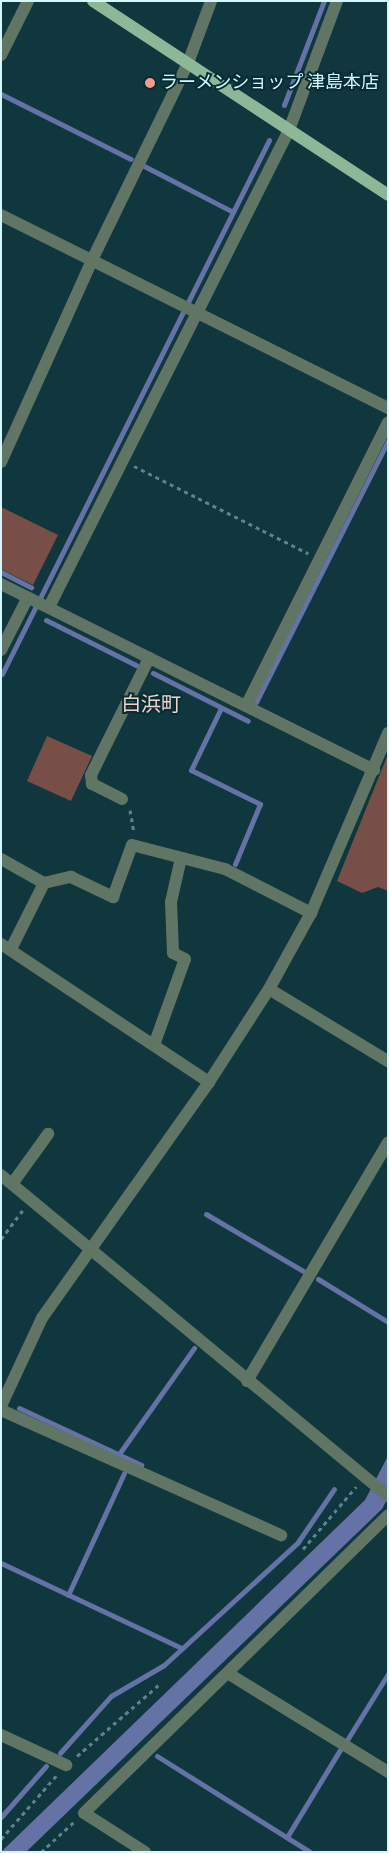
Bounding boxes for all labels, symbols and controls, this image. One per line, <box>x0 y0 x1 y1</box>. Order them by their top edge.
place label: ラーメンショップ 津島本店 <box>160 72 380 94</box>
marker: ラーメンショップ 津島本店 <box>144 77 156 89</box>
district label: 白浜町 <box>121 693 181 717</box>

